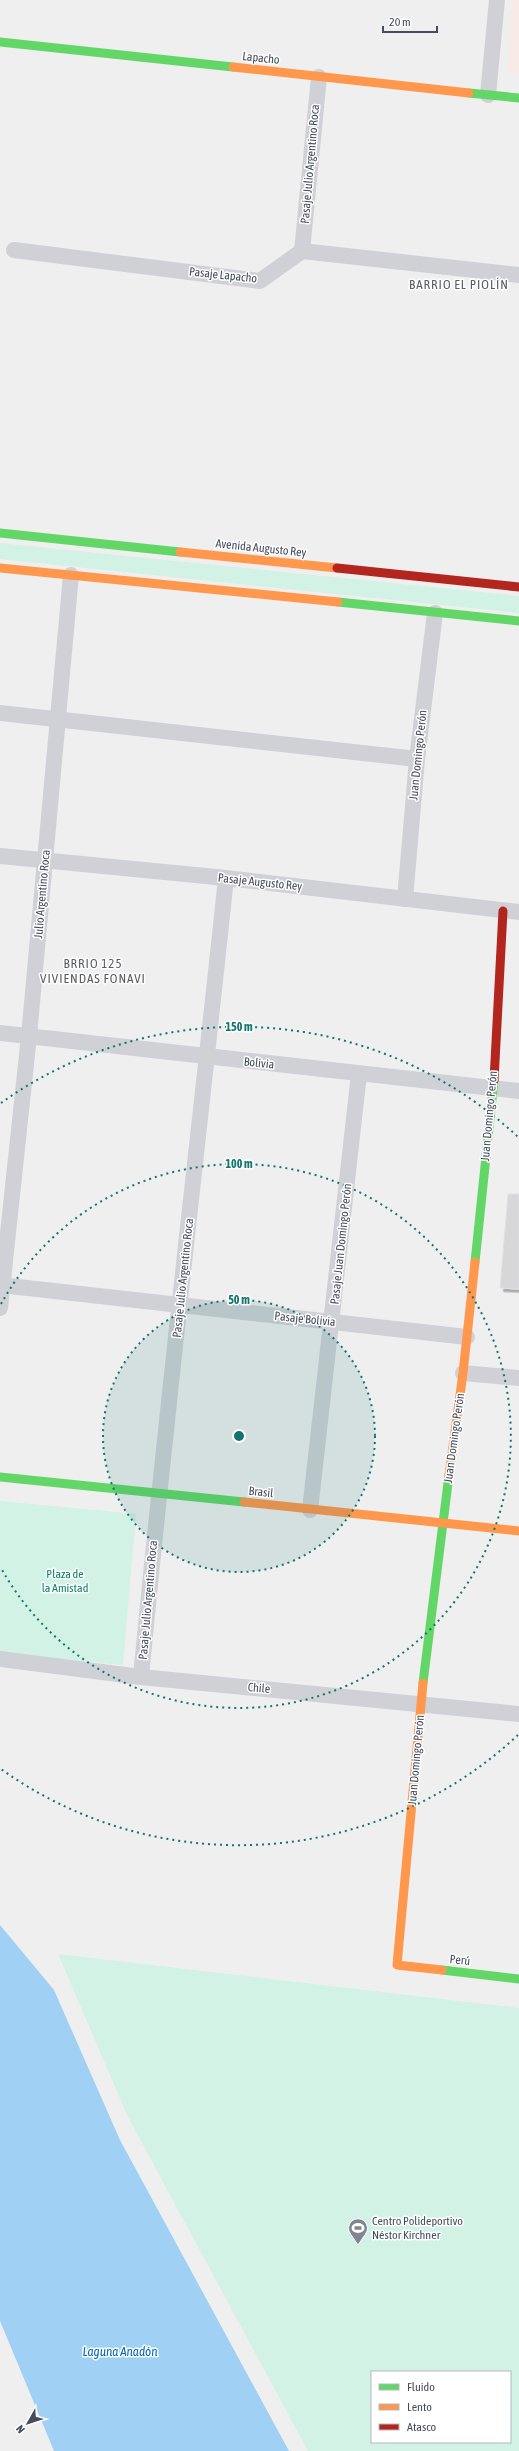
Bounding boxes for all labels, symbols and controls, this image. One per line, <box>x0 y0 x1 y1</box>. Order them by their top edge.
scale bar <box>383 8 437 34</box>
text: 20 m <box>389 15 411 29</box>
street label: Lapacho <box>242 49 281 67</box>
street label: Pasaje Julio Argentino Roca <box>298 104 322 224</box>
street label: Pasaje Lapacho <box>188 264 258 286</box>
district label: BARRIO EL PIOLÍN <box>409 277 509 292</box>
street label: Avenida Augusto Rey <box>215 536 307 560</box>
street label: Juan Domingo Perón <box>406 709 430 801</box>
street label: Julio Argentino Roca <box>31 849 53 939</box>
street label: Pasaje Augusto Rey <box>217 871 303 893</box>
district label: BRRIO 125 VIVIENDAS FONAVI <box>40 956 146 986</box>
text: 150 m <box>225 1020 253 1034</box>
street label: Bolivia <box>243 1054 275 1072</box>
street label: Juan Domingo Perón <box>478 1070 500 1162</box>
text: 100 m <box>225 1157 253 1171</box>
street label: Pasaje Juan Domingo Perón <box>328 1183 354 1305</box>
street label: Pasaje Julio Argentino Roca <box>170 1218 196 1338</box>
text: 50 m <box>228 1293 250 1307</box>
street label: Pasaje Bolivia <box>274 1309 336 1329</box>
street label: Juan Domingo Perón <box>441 1392 467 1484</box>
centre of rings <box>232 1429 246 1443</box>
street label: Brasil <box>248 1484 275 1500</box>
street label: Pasaje Julio Argentino Roca <box>136 1540 160 1660</box>
park label: Plaza de la Amistad <box>42 1567 88 1595</box>
street label: Chile <box>247 1680 271 1696</box>
street label: Juan Domingo Perón <box>405 1714 427 1806</box>
street label: Perú <box>449 1952 471 1968</box>
place label: Centro Polideportivo Néstor Kirchner <box>372 2214 463 2242</box>
sports icon: Centro Polideportivo Néstor Kirchner <box>347 2217 369 2245</box>
water label: Laguna Anadón <box>83 2344 158 2359</box>
legend <box>371 2371 511 2443</box>
text: Fluido <box>407 2380 435 2394</box>
text: Lento <box>407 2400 432 2414</box>
north arrow <box>8 2403 48 2443</box>
text: Atasco <box>407 2420 437 2434</box>
text: N <box>14 2423 27 2436</box>

